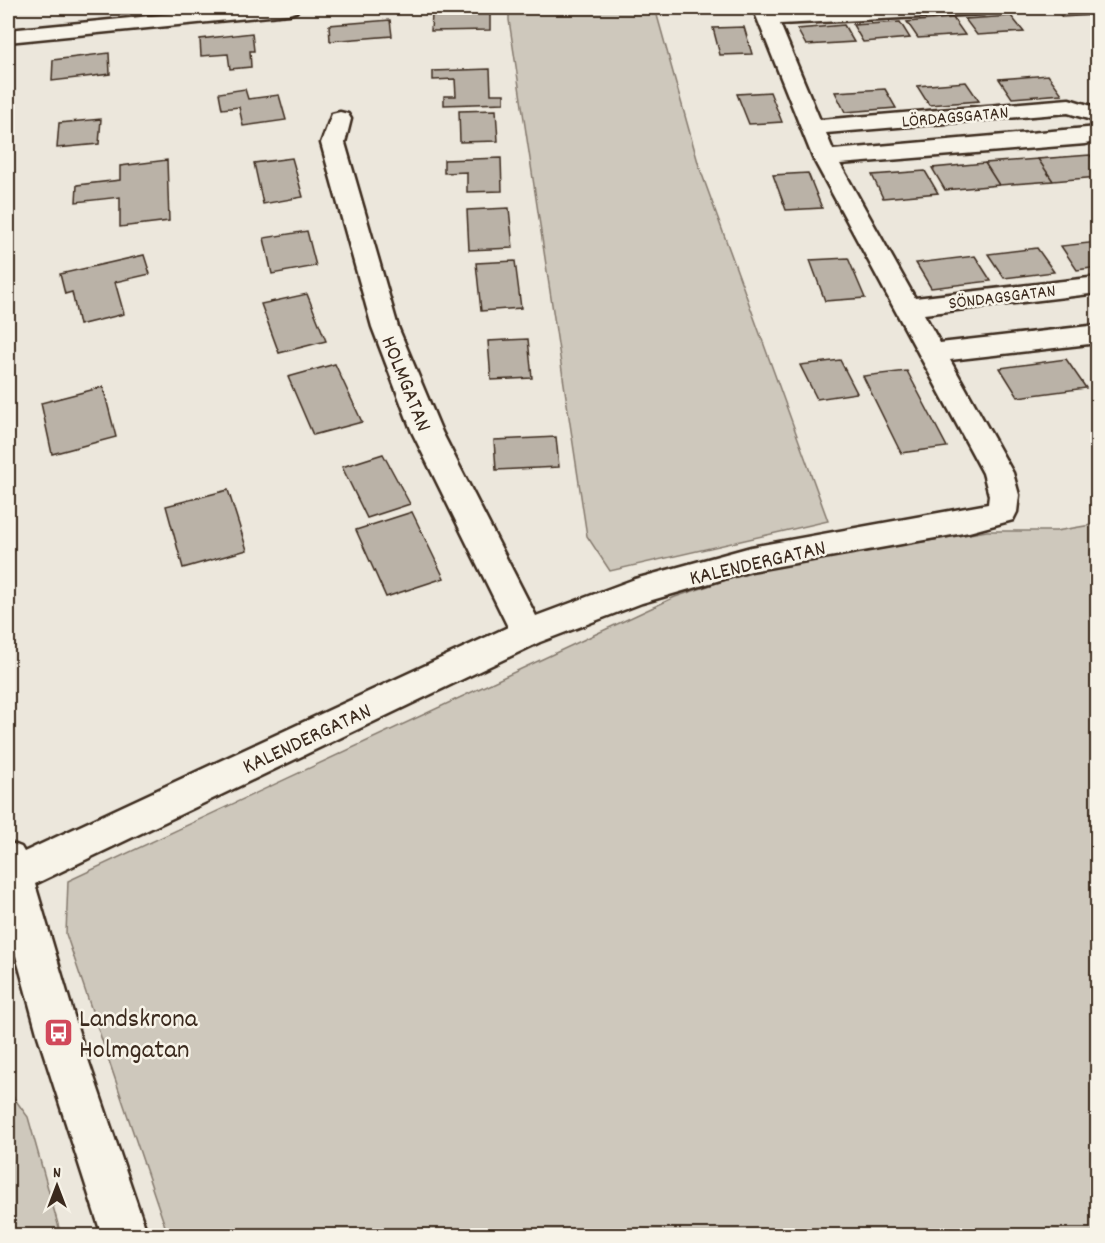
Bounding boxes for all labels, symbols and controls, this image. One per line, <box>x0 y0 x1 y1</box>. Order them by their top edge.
street label: LÖRDAGSGATAN <box>901 101 1010 136</box>
street label: SÖNDAGSGATAN <box>947 280 1057 317</box>
street label: HOLMGATAN <box>372 332 438 437</box>
street label: KALENDERGATAN <box>687 534 829 595</box>
street label: KALENDERGATAN <box>238 697 377 784</box>
place label: Landskrona Holmgatan <box>79 1001 198 1071</box>
bus stop icon: Landskrona Holmgatan <box>42 1017 74 1049</box>
north arrow <box>27 1156 87 1216</box>
text: N <box>53 1162 61 1185</box>

